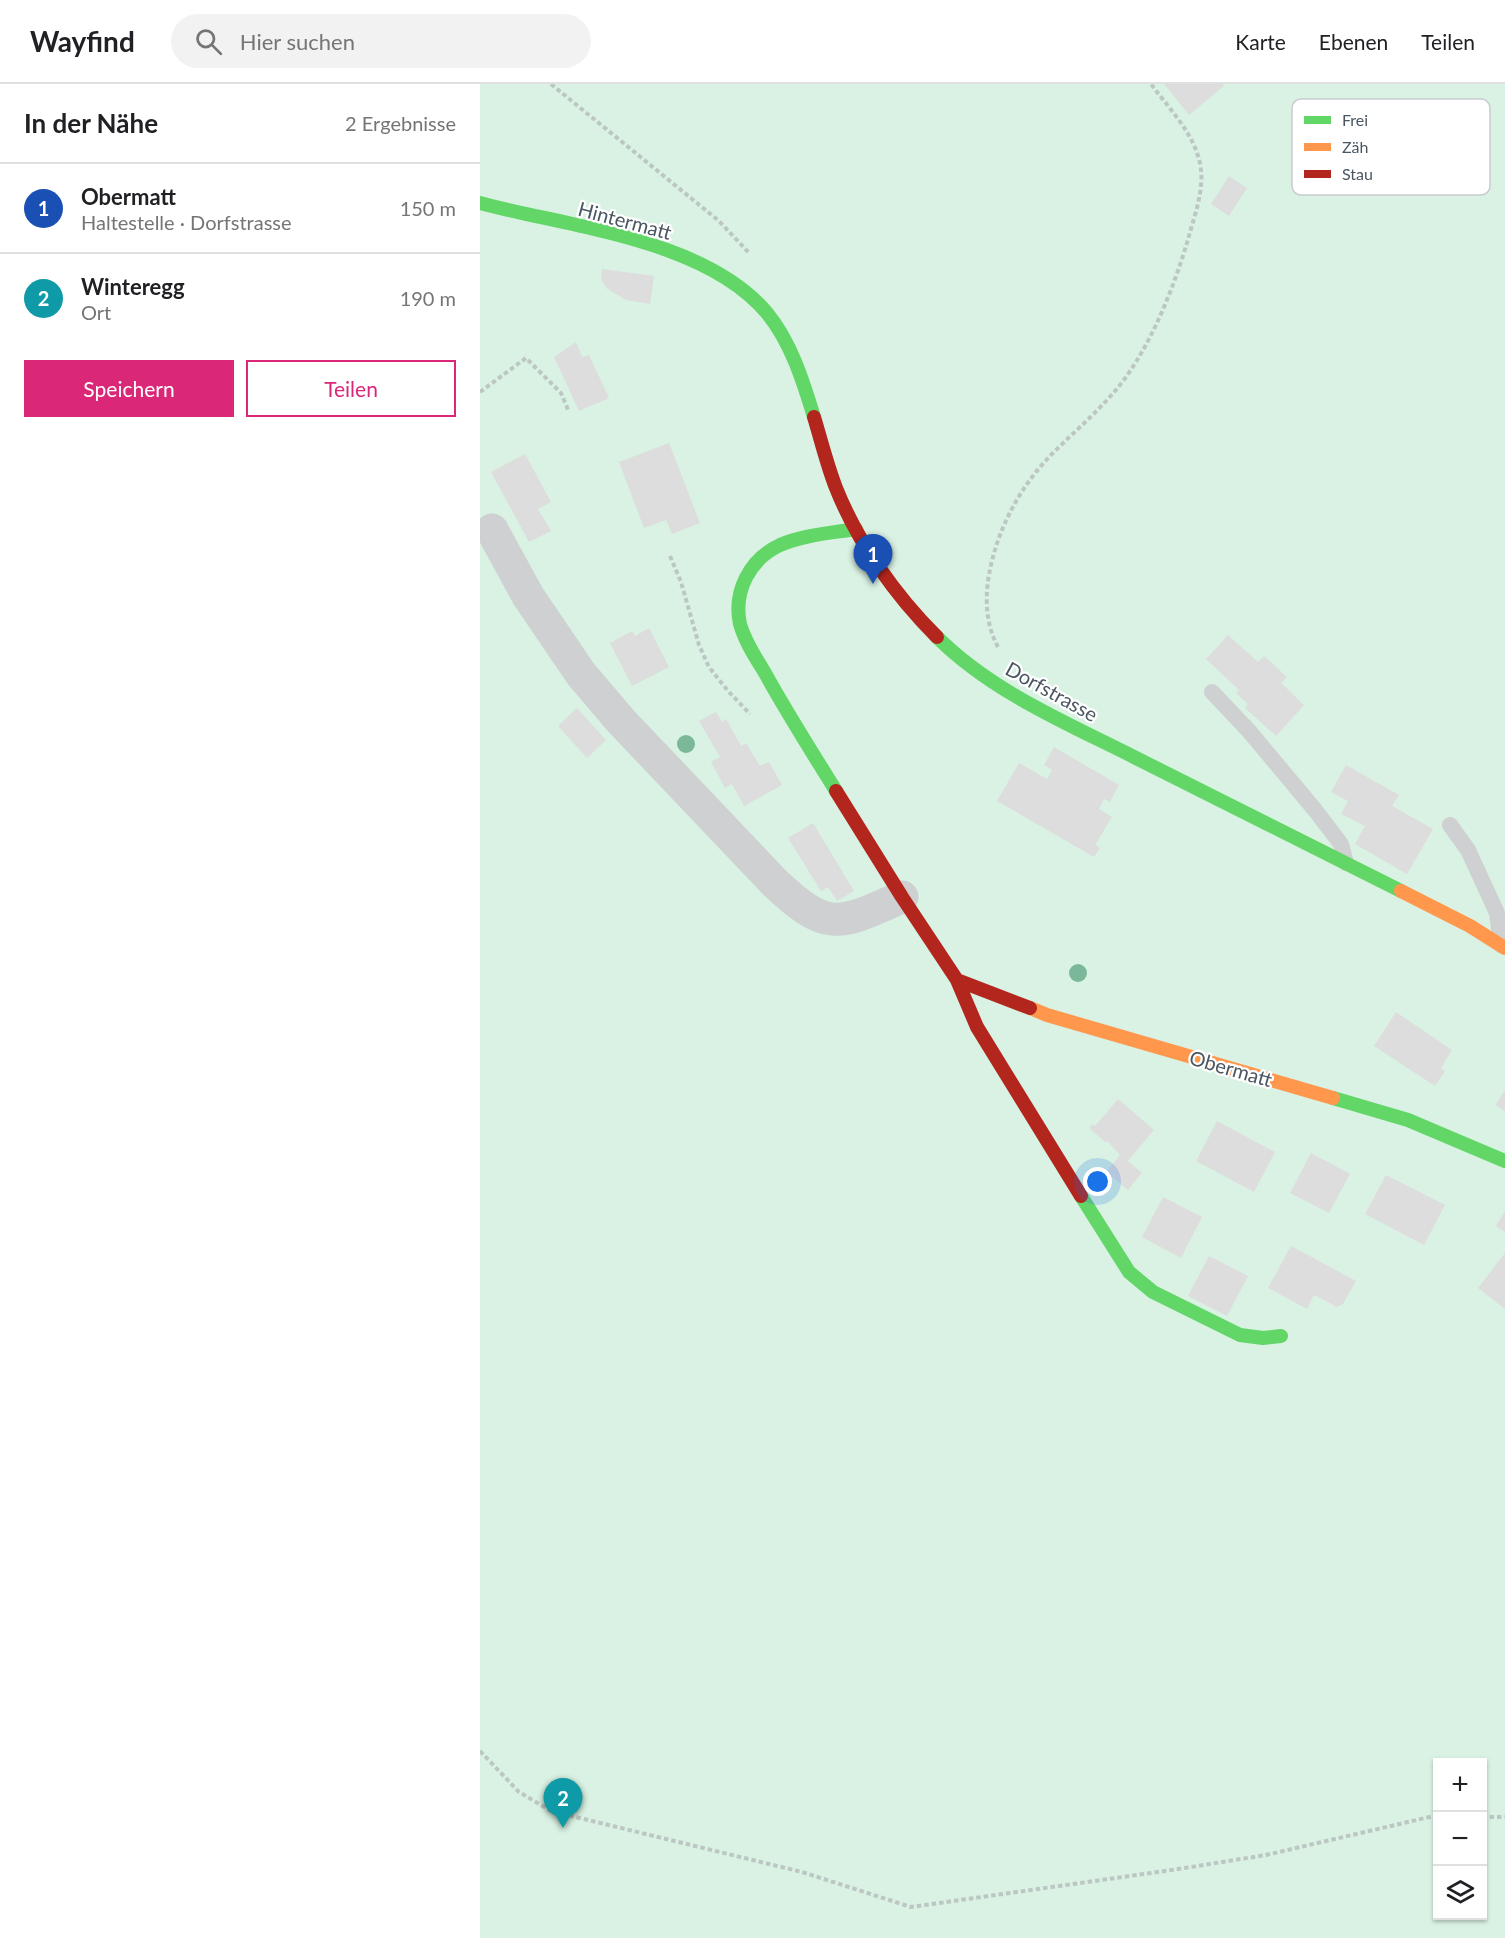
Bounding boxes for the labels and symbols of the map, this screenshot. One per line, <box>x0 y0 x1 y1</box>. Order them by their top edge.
legend <box>1292 99 1490 195</box>
text: Frei <box>1342 110 1368 129</box>
text: Zäh <box>1342 137 1368 156</box>
text: Stau <box>1342 164 1373 183</box>
street label: Hintermatt <box>576 196 675 244</box>
pin: 1 <box>854 534 892 584</box>
street label: Dorfstrasse <box>1002 656 1102 726</box>
street label: Obermatt <box>1187 1045 1275 1091</box>
your location <box>1083 1167 1112 1196</box>
pin: 2 <box>544 1778 583 1828</box>

